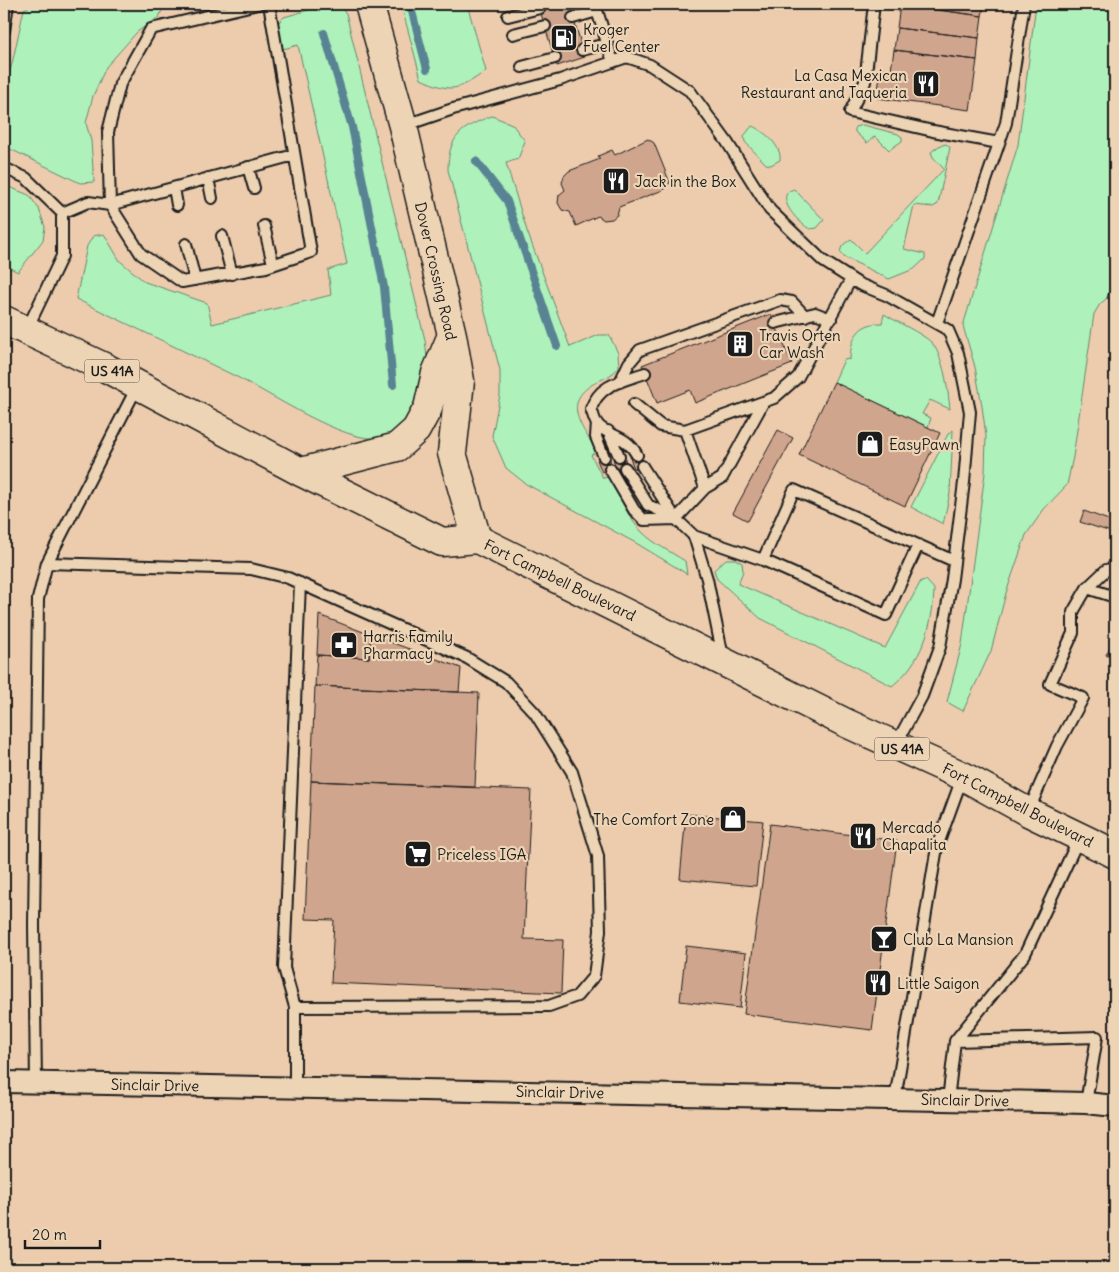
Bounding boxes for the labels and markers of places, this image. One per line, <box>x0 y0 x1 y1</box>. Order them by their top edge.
place label: Kroger Fuel Center <box>583 20 660 56</box>
fuel station icon: Kroger Fuel Center <box>549 23 579 53</box>
place label: La Casa Mexican Restaurant and Taqueria <box>741 66 907 102</box>
restaurant icon: La Casa Mexican Restaurant and Taqueria <box>911 69 941 99</box>
restaurant icon: Jack in the Box <box>601 166 631 196</box>
place label: Jack in the Box <box>635 172 737 191</box>
place label: Travis Orten Car Wash <box>759 326 841 362</box>
building icon: Travis Orten Car Wash <box>725 329 755 359</box>
shop icon: EasyPawn <box>855 429 885 459</box>
place label: EasyPawn <box>889 435 959 454</box>
place label: Harris Family Pharmacy <box>363 627 453 663</box>
pharmacy icon: Harris Family Pharmacy <box>329 630 359 660</box>
shop icon: The Comfort Zone <box>718 804 748 834</box>
place label: The Comfort Zone <box>593 810 714 829</box>
place label: Mercado Chapalita <box>882 818 947 854</box>
restaurant icon: Mercado Chapalita <box>848 821 878 851</box>
supermarket icon: Priceless IGA <box>403 839 433 869</box>
place label: Priceless IGA <box>437 845 527 864</box>
bar icon: Club La Mansion <box>869 924 899 954</box>
place label: Club La Mansion <box>903 930 1014 949</box>
restaurant icon: Little Saigon <box>863 968 893 998</box>
place label: Little Saigon <box>897 974 980 993</box>

